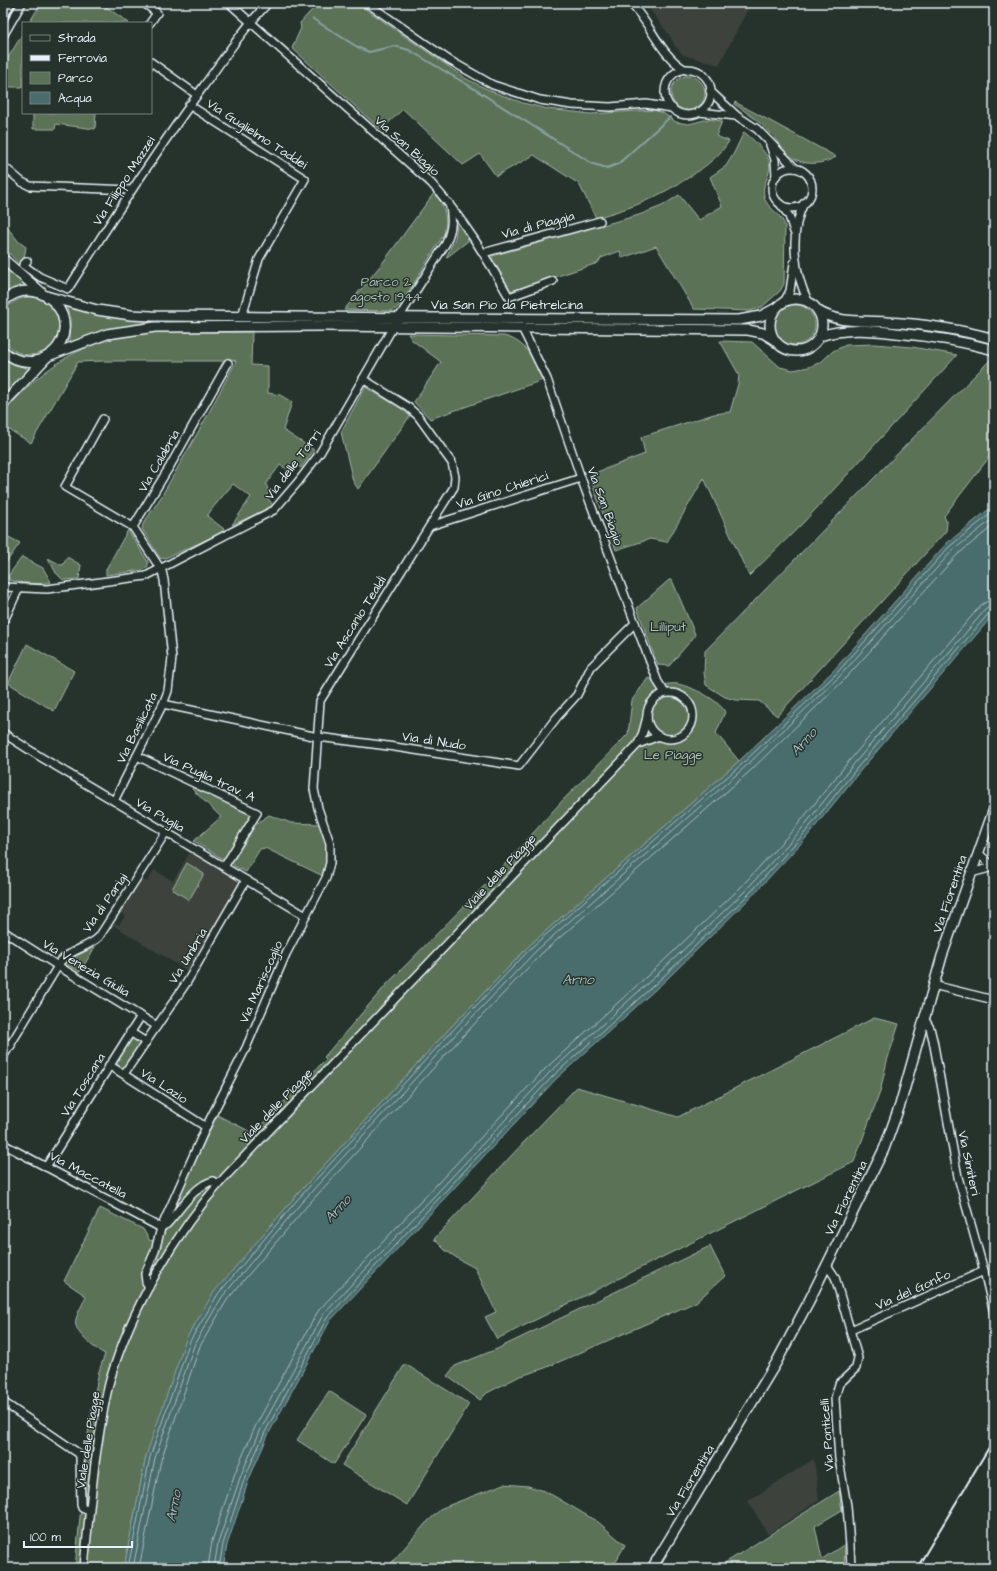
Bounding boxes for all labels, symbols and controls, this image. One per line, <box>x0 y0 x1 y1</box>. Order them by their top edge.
legend <box>22 22 152 114</box>
text: Strada <box>58 30 96 47</box>
text: Ferrovia <box>58 50 107 67</box>
text: Parco <box>58 70 93 87</box>
text: Acqua <box>58 90 92 107</box>
street label: Via Guglielmo Taddei <box>202 95 311 174</box>
street label: Via San Biagio <box>370 112 444 181</box>
street label: Via Filippo Mazzei <box>88 133 160 229</box>
street label: Via di Piaggia <box>500 207 577 244</box>
park label: Parco 2 agosto 1944 <box>350 273 422 307</box>
street label: Via San Pio da Pietrelcina <box>431 296 583 314</box>
street label: Via Calabria <box>134 426 184 496</box>
street label: Via delle Torri <box>261 426 325 504</box>
street label: Via San Biagio <box>582 464 628 549</box>
street label: Via Gino Chierici <box>454 467 550 513</box>
street label: Via Ascanio Tealdi <box>320 573 390 671</box>
park label: Lilliput <box>650 618 687 636</box>
street label: Via Basilicata <box>112 689 162 767</box>
water label: Arno <box>786 723 823 760</box>
street label: Via di Nudo <box>401 727 468 755</box>
park label: Le Piagge <box>644 746 702 765</box>
street label: Via Puglia trav. A <box>159 748 259 808</box>
street label: Via Puglia <box>132 793 188 838</box>
street label: Viale delle Piagge <box>460 830 541 915</box>
street label: Via Fiorentina <box>928 852 972 935</box>
street label: Via di Parigi <box>78 870 133 937</box>
street label: Via Umbria <box>164 924 212 987</box>
street label: Via Venezia Giulia <box>39 935 133 1001</box>
street label: Via Mariscoglio <box>235 937 288 1027</box>
water label: Arno <box>562 970 595 990</box>
street label: Via Toscana <box>56 1049 110 1120</box>
street label: Via Lazio <box>137 1064 192 1108</box>
street label: Viale delle Piagge <box>235 1064 317 1148</box>
street label: Via Simiteri <box>953 1129 985 1197</box>
street label: Via Maccatella <box>46 1147 130 1203</box>
street label: Via Fiorentina <box>820 1157 872 1238</box>
water label: Arno <box>320 1190 357 1227</box>
street label: Via del Gonfo <box>872 1265 954 1315</box>
street label: Viale delle Piagge <box>71 1390 106 1490</box>
street label: Via Ponticelli <box>815 1398 839 1472</box>
street label: Via Fiorentina <box>661 1441 719 1520</box>
water label: Arno <box>161 1487 187 1524</box>
scale bar <box>24 1523 132 1549</box>
text: 100 m <box>30 1529 61 1546</box>

